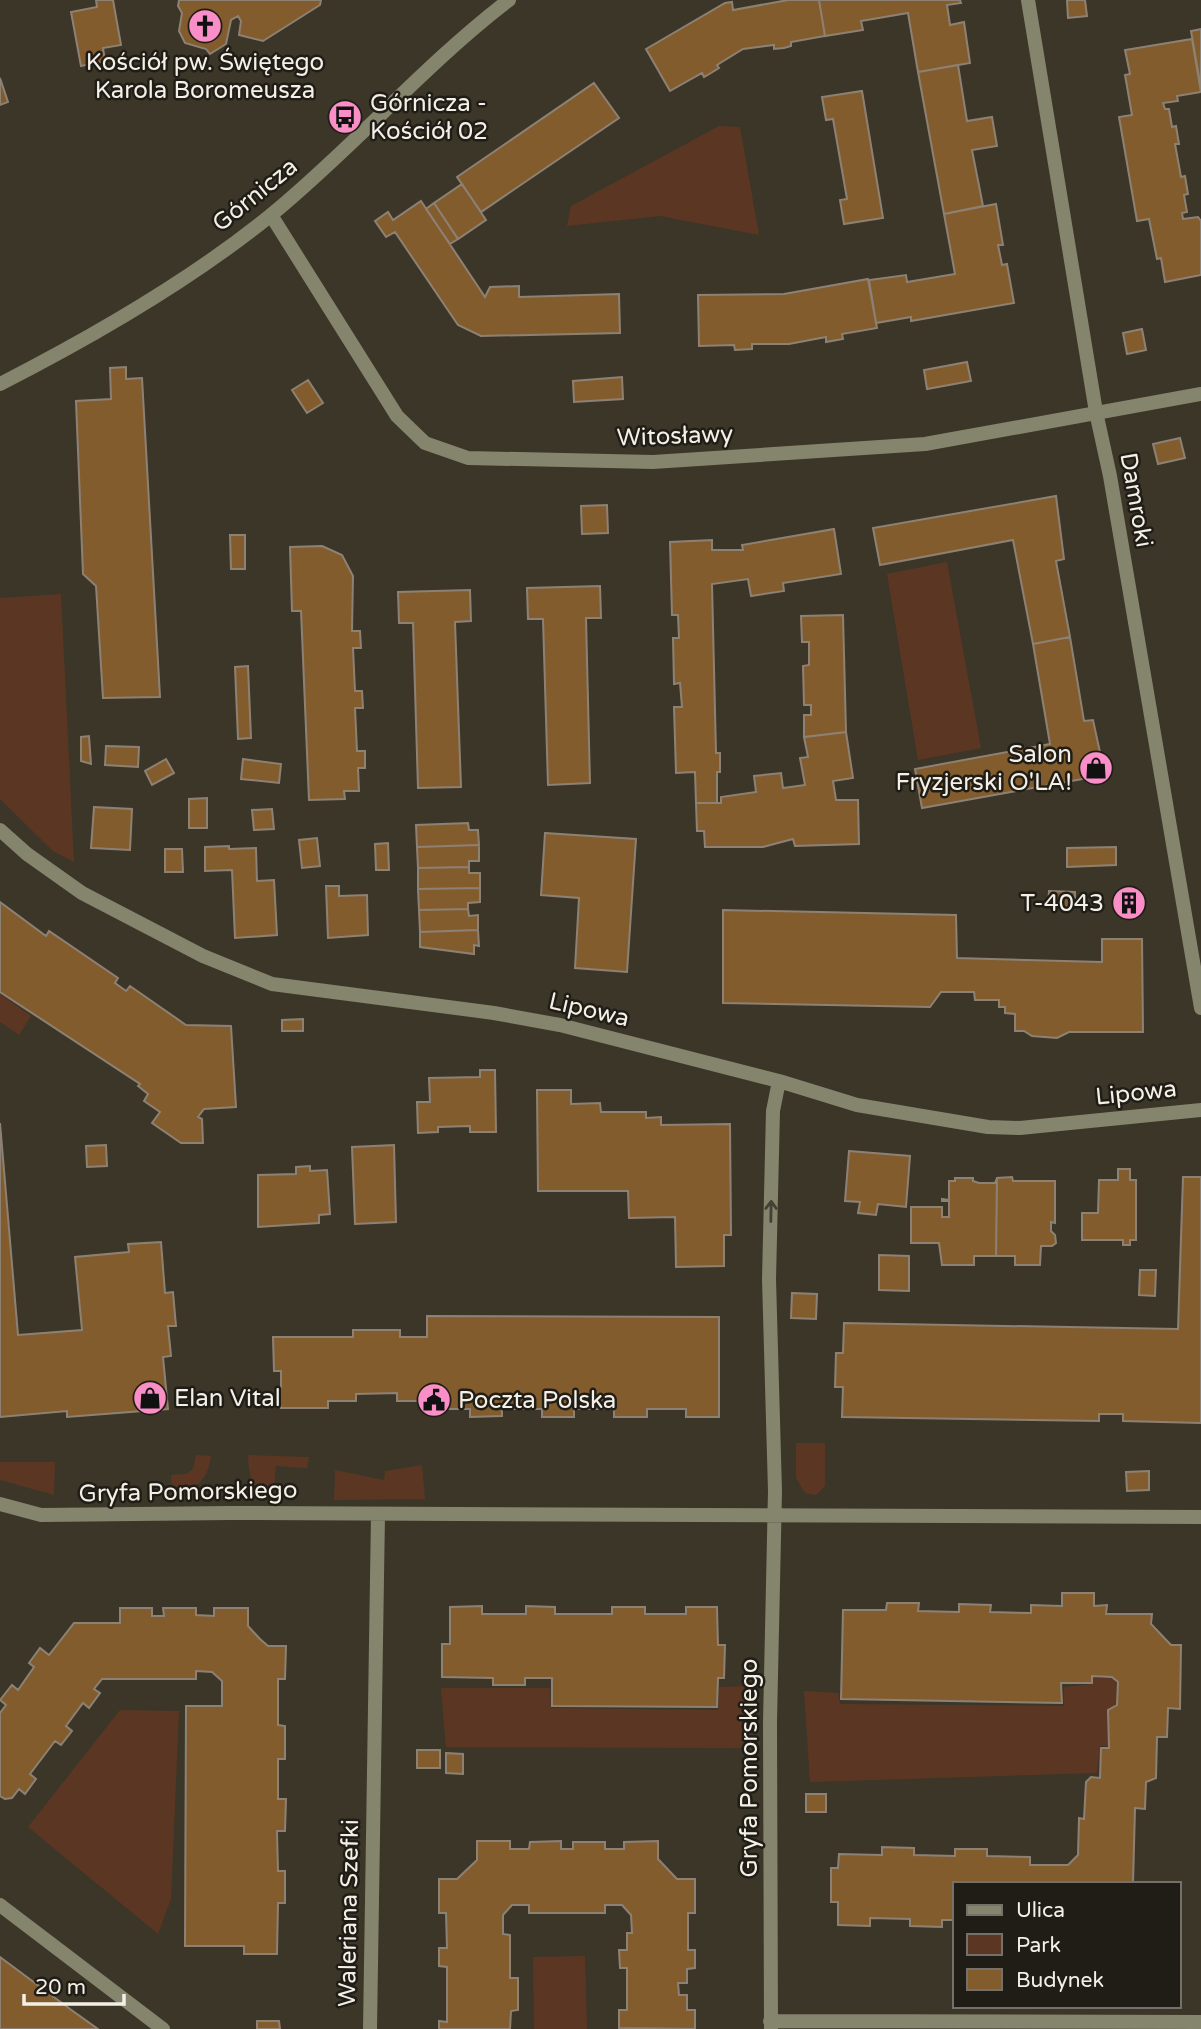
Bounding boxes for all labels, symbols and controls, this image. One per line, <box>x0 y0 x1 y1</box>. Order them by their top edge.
church icon: Kościół pw. Świętego Karola Boromeusza <box>186 7 224 45</box>
place label: Kościół pw. Świętego Karola Boromeusza <box>86 47 324 105</box>
place label: Górnicza - Kościół 02 <box>370 89 488 146</box>
bus stop icon: Górnicza - Kościół 02 <box>326 98 364 136</box>
street label: Górnicza <box>207 152 303 238</box>
street label: Witosławy <box>616 419 734 453</box>
street label: Damroki <box>1113 450 1159 550</box>
place label: Salon Fryzjerski O'LA! <box>896 740 1072 797</box>
shop icon: Salon Fryzjerski O'LA! <box>1077 749 1115 787</box>
building icon: T-4043 <box>1110 884 1148 922</box>
place label: T-4043 <box>1021 889 1104 918</box>
street label: Lipowa <box>546 987 632 1033</box>
street label: Lipowa <box>1094 1074 1178 1112</box>
one-way arrow <box>764 1200 777 1223</box>
shop icon: Elan Vital <box>131 1379 169 1417</box>
public building icon: Poczta Polska <box>415 1381 453 1419</box>
place label: Elan Vital <box>174 1384 281 1413</box>
place label: Poczta Polska <box>458 1386 616 1415</box>
street label: Gryfa Pomorskiego <box>78 1476 298 1508</box>
street label: Gryfa Pomorskiego <box>735 1659 764 1877</box>
street label: Waleriana Szefki <box>333 1819 365 2007</box>
legend <box>953 1882 1180 2008</box>
text: Ulica <box>1016 1898 1065 1923</box>
text: Park <box>1016 1933 1061 1958</box>
scale bar <box>24 1962 124 2006</box>
text: Budynek <box>1016 1968 1104 1993</box>
text: 20 m <box>35 1975 86 2000</box>

